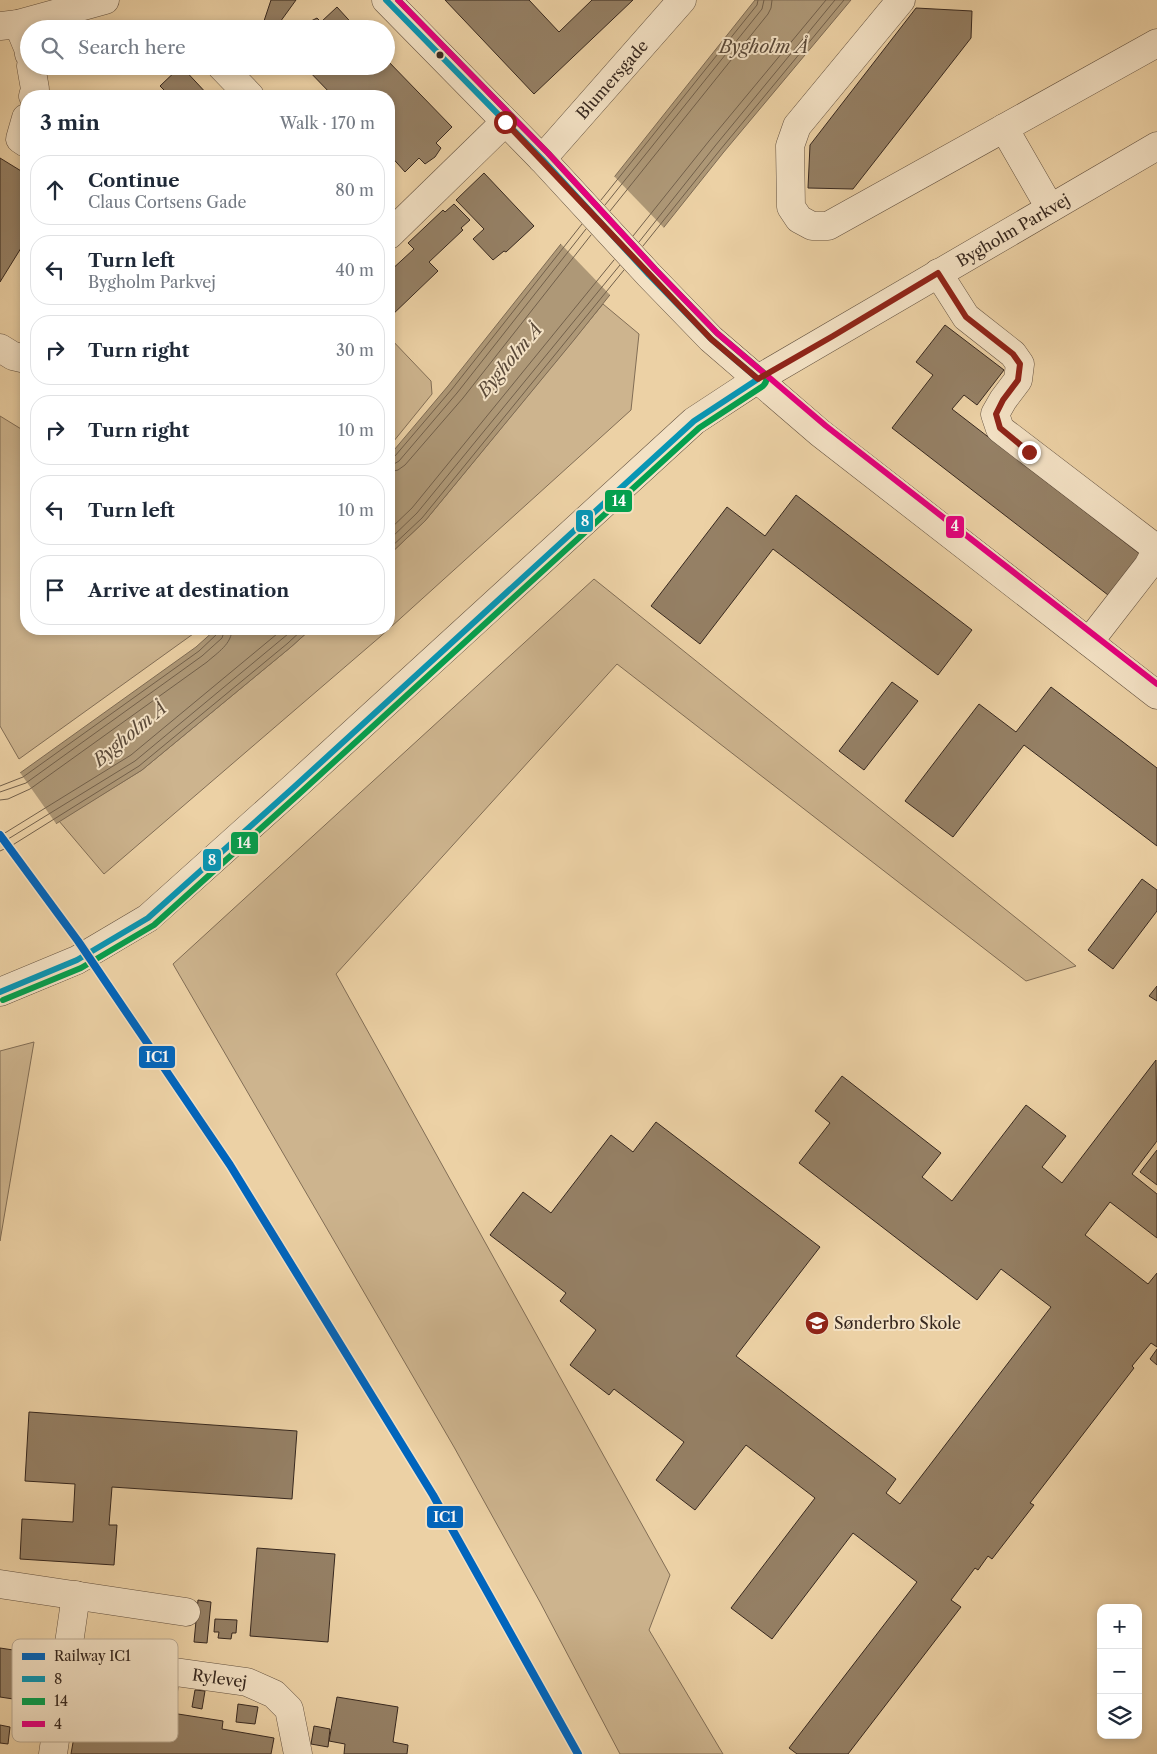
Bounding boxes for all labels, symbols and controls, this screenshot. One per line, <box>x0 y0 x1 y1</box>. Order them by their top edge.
search box <box>20 20 395 75</box>
icon: search <box>38 34 66 62</box>
water label: Bygholm Å <box>717 35 809 58</box>
text: Search here <box>78 36 186 59</box>
street label: Blumersgade <box>572 36 652 123</box>
unlabelled marker <box>435 50 445 60</box>
text: 3 min <box>40 110 100 135</box>
route start <box>494 111 517 134</box>
text: Walk · 170 m <box>280 113 375 133</box>
text: Continue <box>88 169 180 192</box>
icon: ahead <box>41 176 69 204</box>
text: 80 m <box>335 180 374 200</box>
street label: Bygholm Parkvej <box>953 189 1073 271</box>
text: Claus Cortsens Gade <box>88 192 246 212</box>
text: Turn left <box>88 249 175 272</box>
icon: left <box>41 256 69 284</box>
text: 40 m <box>335 260 374 280</box>
text: Bygholm Parkvej <box>88 272 216 292</box>
water label: Bygholm Å <box>471 318 547 403</box>
icon: right <box>41 336 69 364</box>
text: Turn right <box>88 339 189 362</box>
text: 30 m <box>336 340 374 360</box>
icon: right <box>41 416 69 444</box>
text: Turn right <box>88 419 189 442</box>
text: 10 m <box>338 420 374 440</box>
route end <box>1018 441 1041 464</box>
line badge: 14 <box>604 489 633 513</box>
text: 14 <box>612 492 626 510</box>
icon: left <box>41 496 69 524</box>
text: Turn left <box>88 499 175 522</box>
text: 10 m <box>338 500 374 520</box>
line badge: 8 <box>575 509 594 533</box>
text: 8 <box>581 512 589 530</box>
line badge: 4 <box>945 515 965 539</box>
text: 4 <box>951 517 959 535</box>
icon: arrive <box>41 576 69 604</box>
text: Arrive at destination <box>88 579 289 602</box>
water label: Bygholm Å <box>86 696 171 773</box>
line badge: 14 <box>230 831 259 855</box>
text: 14 <box>237 834 251 852</box>
line badge: 8 <box>202 848 222 872</box>
text: 8 <box>208 851 216 869</box>
line badge: IC1 <box>138 1045 176 1069</box>
text: IC1 <box>145 1048 169 1066</box>
school or university icon: Sønderbro Skole <box>804 1310 830 1336</box>
place label: Sønderbro Skole <box>834 1313 961 1333</box>
line badge: IC1 <box>426 1505 464 1529</box>
text: IC1 <box>433 1508 457 1526</box>
map controls <box>1097 1604 1142 1739</box>
button: + <box>1097 1604 1142 1649</box>
legend <box>12 1639 178 1742</box>
text: Railway IC1 <box>54 1647 131 1665</box>
button: − <box>1097 1649 1142 1694</box>
street label: Rylevej <box>191 1664 248 1692</box>
text: 8 <box>54 1670 62 1688</box>
text: 14 <box>54 1692 68 1710</box>
button: layers <box>1097 1694 1142 1739</box>
text: 4 <box>54 1715 62 1733</box>

